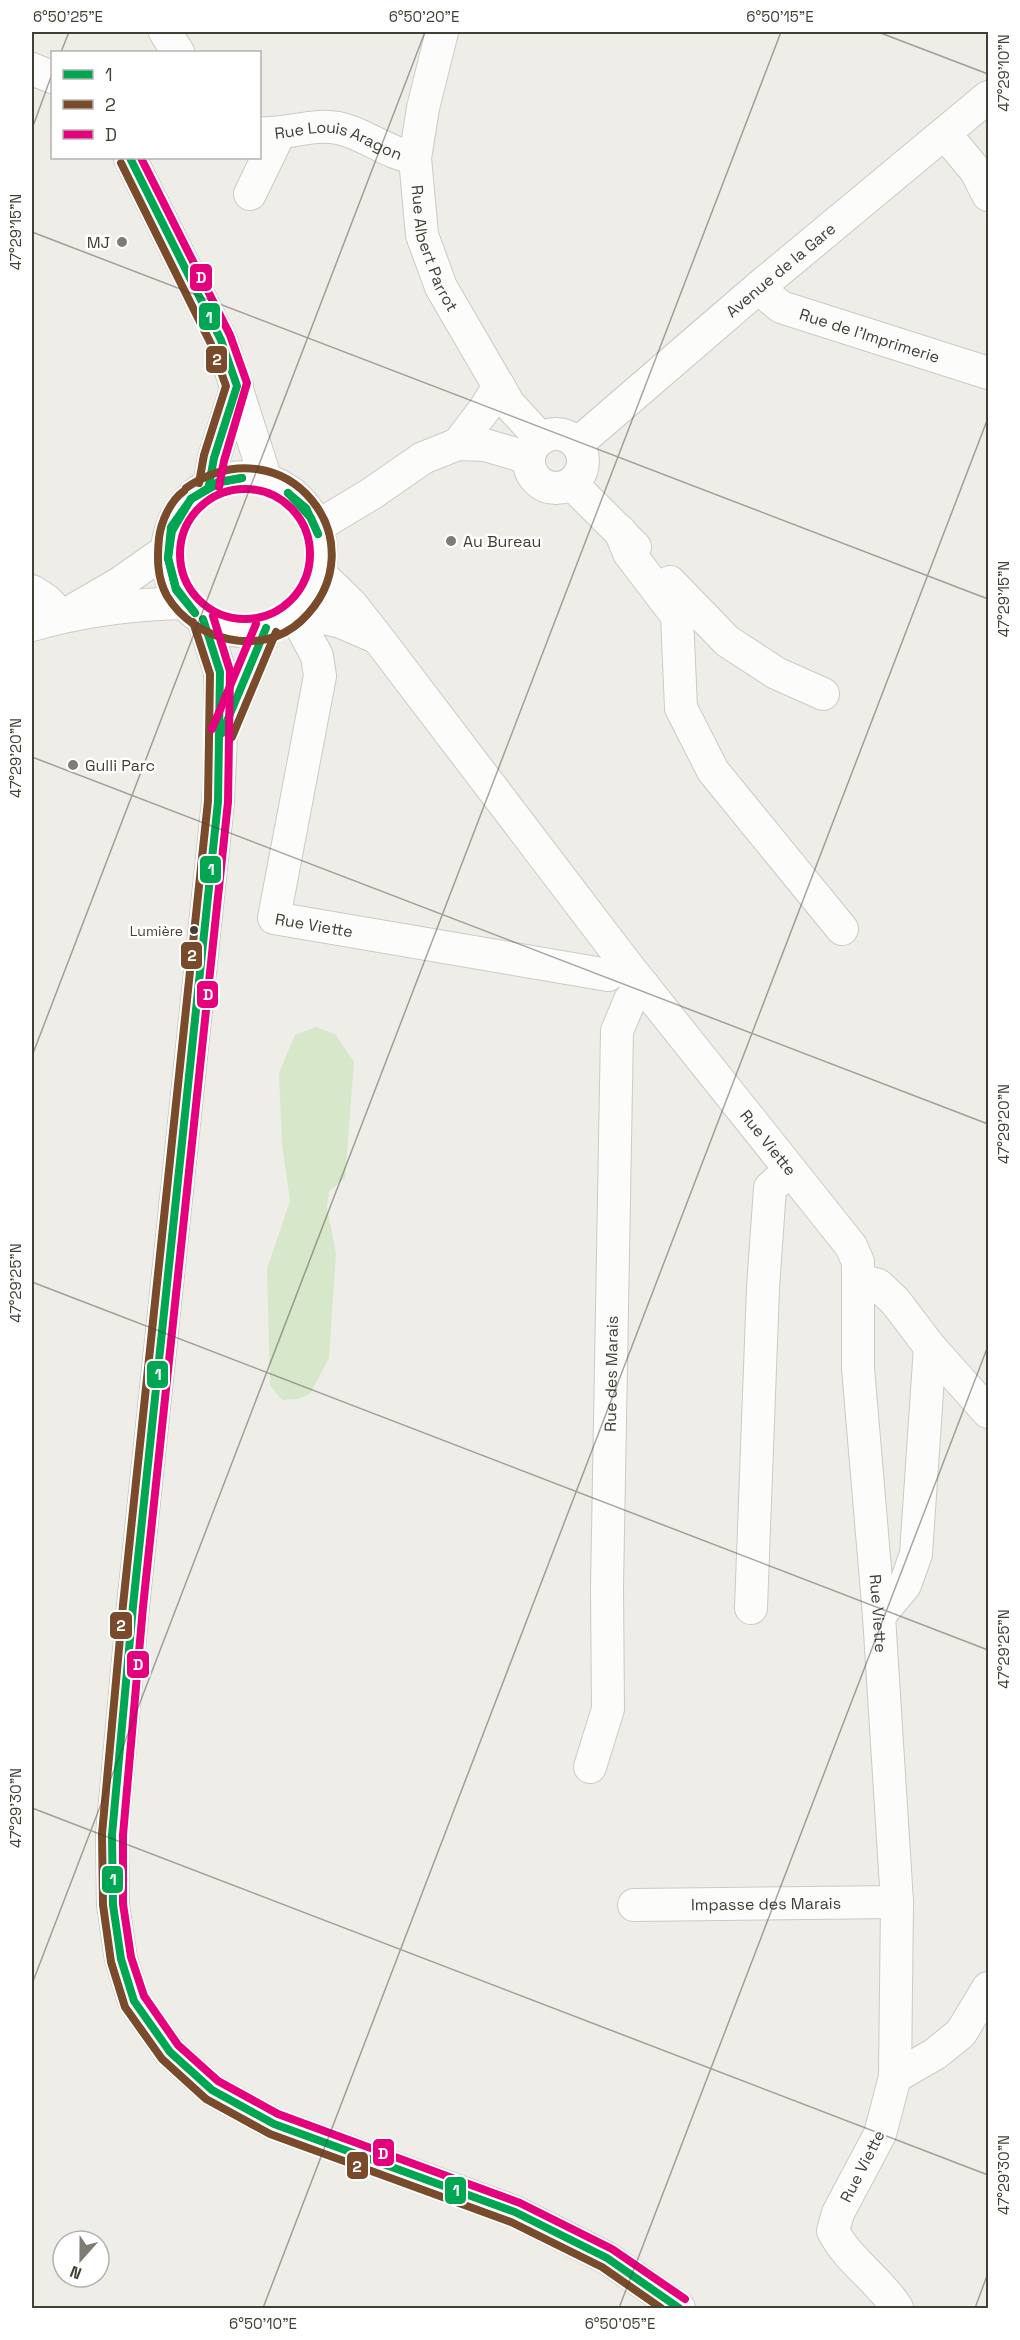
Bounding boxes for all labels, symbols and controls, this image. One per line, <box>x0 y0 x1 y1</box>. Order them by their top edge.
text: 6°50'25"E <box>33 7 103 26</box>
text: 6°50'20"E <box>389 7 459 26</box>
text: 6°50'15"E <box>746 7 814 26</box>
text: 47°29'10"N <box>994 34 1013 112</box>
legend <box>51 51 261 159</box>
text: 1 <box>105 63 113 86</box>
text: 2 <box>105 93 116 116</box>
street label: Rue Louis Aragon <box>273 117 405 165</box>
text: D <box>105 123 117 146</box>
street label: Rue Albert Parrot <box>406 184 463 315</box>
text: 47°29'15"N <box>6 194 25 270</box>
street label: Avenue de la Gare <box>722 218 840 322</box>
place label: MJ <box>87 232 110 253</box>
marker: MJ <box>115 235 129 249</box>
line badge: D <box>189 263 213 292</box>
text: D <box>196 267 206 288</box>
line badge: 1 <box>198 302 221 331</box>
street label: Rue de l'Imprimerie <box>797 304 942 368</box>
text: 1 <box>205 307 213 328</box>
line badge: 2 <box>205 345 228 374</box>
text: 2 <box>212 349 222 370</box>
place label: Au Bureau <box>463 531 541 552</box>
marker: Au Bureau <box>444 534 458 548</box>
text: 47°29'15"N <box>994 561 1013 637</box>
text: 47°29'20"N <box>6 718 25 798</box>
place label: Gulli Parc <box>85 755 155 776</box>
marker: Gulli Parc <box>66 758 80 772</box>
line badge: 1 <box>199 855 222 884</box>
text: 1 <box>207 859 215 880</box>
street label: Rue Viette <box>274 908 355 942</box>
place label: Lumière <box>130 922 183 940</box>
marker: Lumière <box>188 924 200 936</box>
line badge: 2 <box>180 941 203 970</box>
text: 2 <box>187 945 197 966</box>
line badge: D <box>196 980 219 1009</box>
text: D <box>203 984 213 1005</box>
text: 47°29'20"N <box>994 1084 1013 1164</box>
street label: Rue Viette <box>735 1106 801 1180</box>
text: 47°29'25"N <box>6 1243 25 1323</box>
street label: Rue des Marais <box>600 1315 623 1432</box>
line badge: 1 <box>146 1360 169 1389</box>
text: 1 <box>154 1364 162 1385</box>
street label: Rue Viette <box>864 1573 891 1653</box>
text: 47°29'25"N <box>994 1609 1013 1689</box>
line badge: 2 <box>109 1611 133 1640</box>
text: 2 <box>116 1615 126 1636</box>
line badge: D <box>126 1650 150 1679</box>
text: D <box>133 1654 143 1675</box>
text: 47°29'30"N <box>6 1768 25 1848</box>
line badge: 1 <box>101 1865 124 1894</box>
text: 1 <box>109 1869 117 1890</box>
street label: Impasse des Marais <box>691 1893 841 1915</box>
street label: Rue Viette <box>835 2126 890 2206</box>
text: 47°29'30"N <box>994 2135 1013 2215</box>
line badge: D <box>372 2138 395 2167</box>
text: D <box>378 2143 388 2164</box>
line badge: 2 <box>346 2151 369 2180</box>
text: 2 <box>352 2156 362 2177</box>
line badge: 1 <box>444 2176 467 2205</box>
text: 1 <box>452 2180 460 2201</box>
north arrow <box>51 2229 111 2289</box>
text: N <box>67 2261 85 2284</box>
text: 6°50'10"E <box>229 2314 297 2333</box>
text: 6°50'05"E <box>585 2314 655 2333</box>

